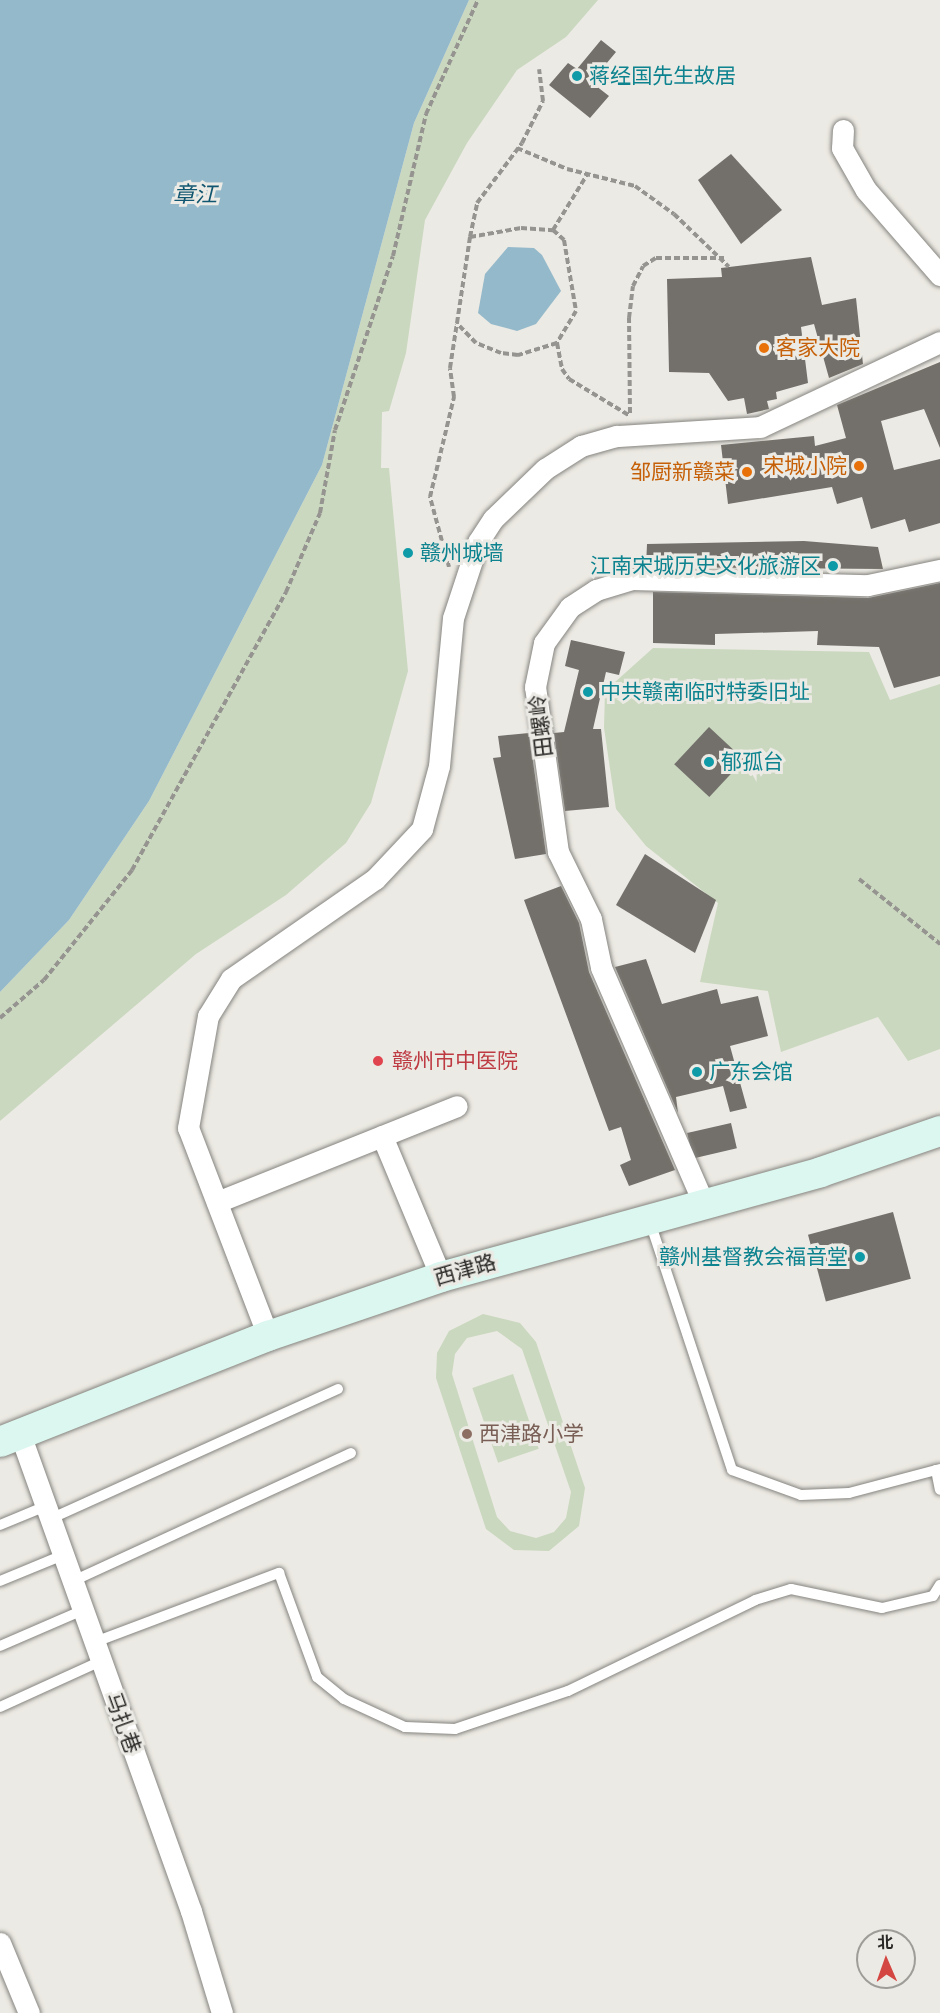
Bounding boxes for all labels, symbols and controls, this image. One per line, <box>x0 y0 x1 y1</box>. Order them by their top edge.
place label: 蒋经国先生故居 <box>589 63 736 89</box>
marker: 蒋经国先生故居 <box>570 69 584 83</box>
water label: 章江 <box>173 182 217 208</box>
place label: 客家大院 <box>776 335 860 361</box>
marker: 客家大院 <box>757 341 771 355</box>
place label: 宋城小院 <box>763 453 847 479</box>
place label: 邹厨新赣菜 <box>630 459 735 485</box>
marker: 宋城小院 <box>852 459 866 473</box>
marker: 邹厨新赣菜 <box>740 465 754 479</box>
place label: 赣州城墙 <box>420 540 504 566</box>
marker: 赣州城墙 <box>401 546 415 560</box>
place label: 江南宋城历史文化旅游区 <box>590 553 821 579</box>
marker: 江南宋城历史文化旅游区 <box>826 559 840 573</box>
place label: 中共赣南临时特委旧址 <box>600 679 810 705</box>
marker: 中共赣南临时特委旧址 <box>581 685 595 699</box>
street label: 田螺岭 <box>525 693 557 759</box>
place label: 郁孤台 <box>721 749 784 775</box>
marker: 郁孤台 <box>702 755 716 769</box>
place label: 赣州市中医院 <box>392 1048 518 1074</box>
marker: 赣州市中医院 <box>369 1052 387 1070</box>
place label: 广东会馆 <box>709 1059 793 1085</box>
marker: 广东会馆 <box>690 1065 704 1079</box>
place label: 赣州基督教会福音堂 <box>659 1244 848 1270</box>
street label: 西津路 <box>431 1249 499 1291</box>
marker: 赣州基督教会福音堂 <box>853 1250 867 1264</box>
place label: 西津路小学 <box>479 1421 584 1447</box>
marker: 西津路小学 <box>460 1427 474 1441</box>
street label: 马扎巷 <box>100 1689 146 1757</box>
north arrow <box>856 1929 916 1989</box>
text: 北 <box>877 1933 894 1952</box>

